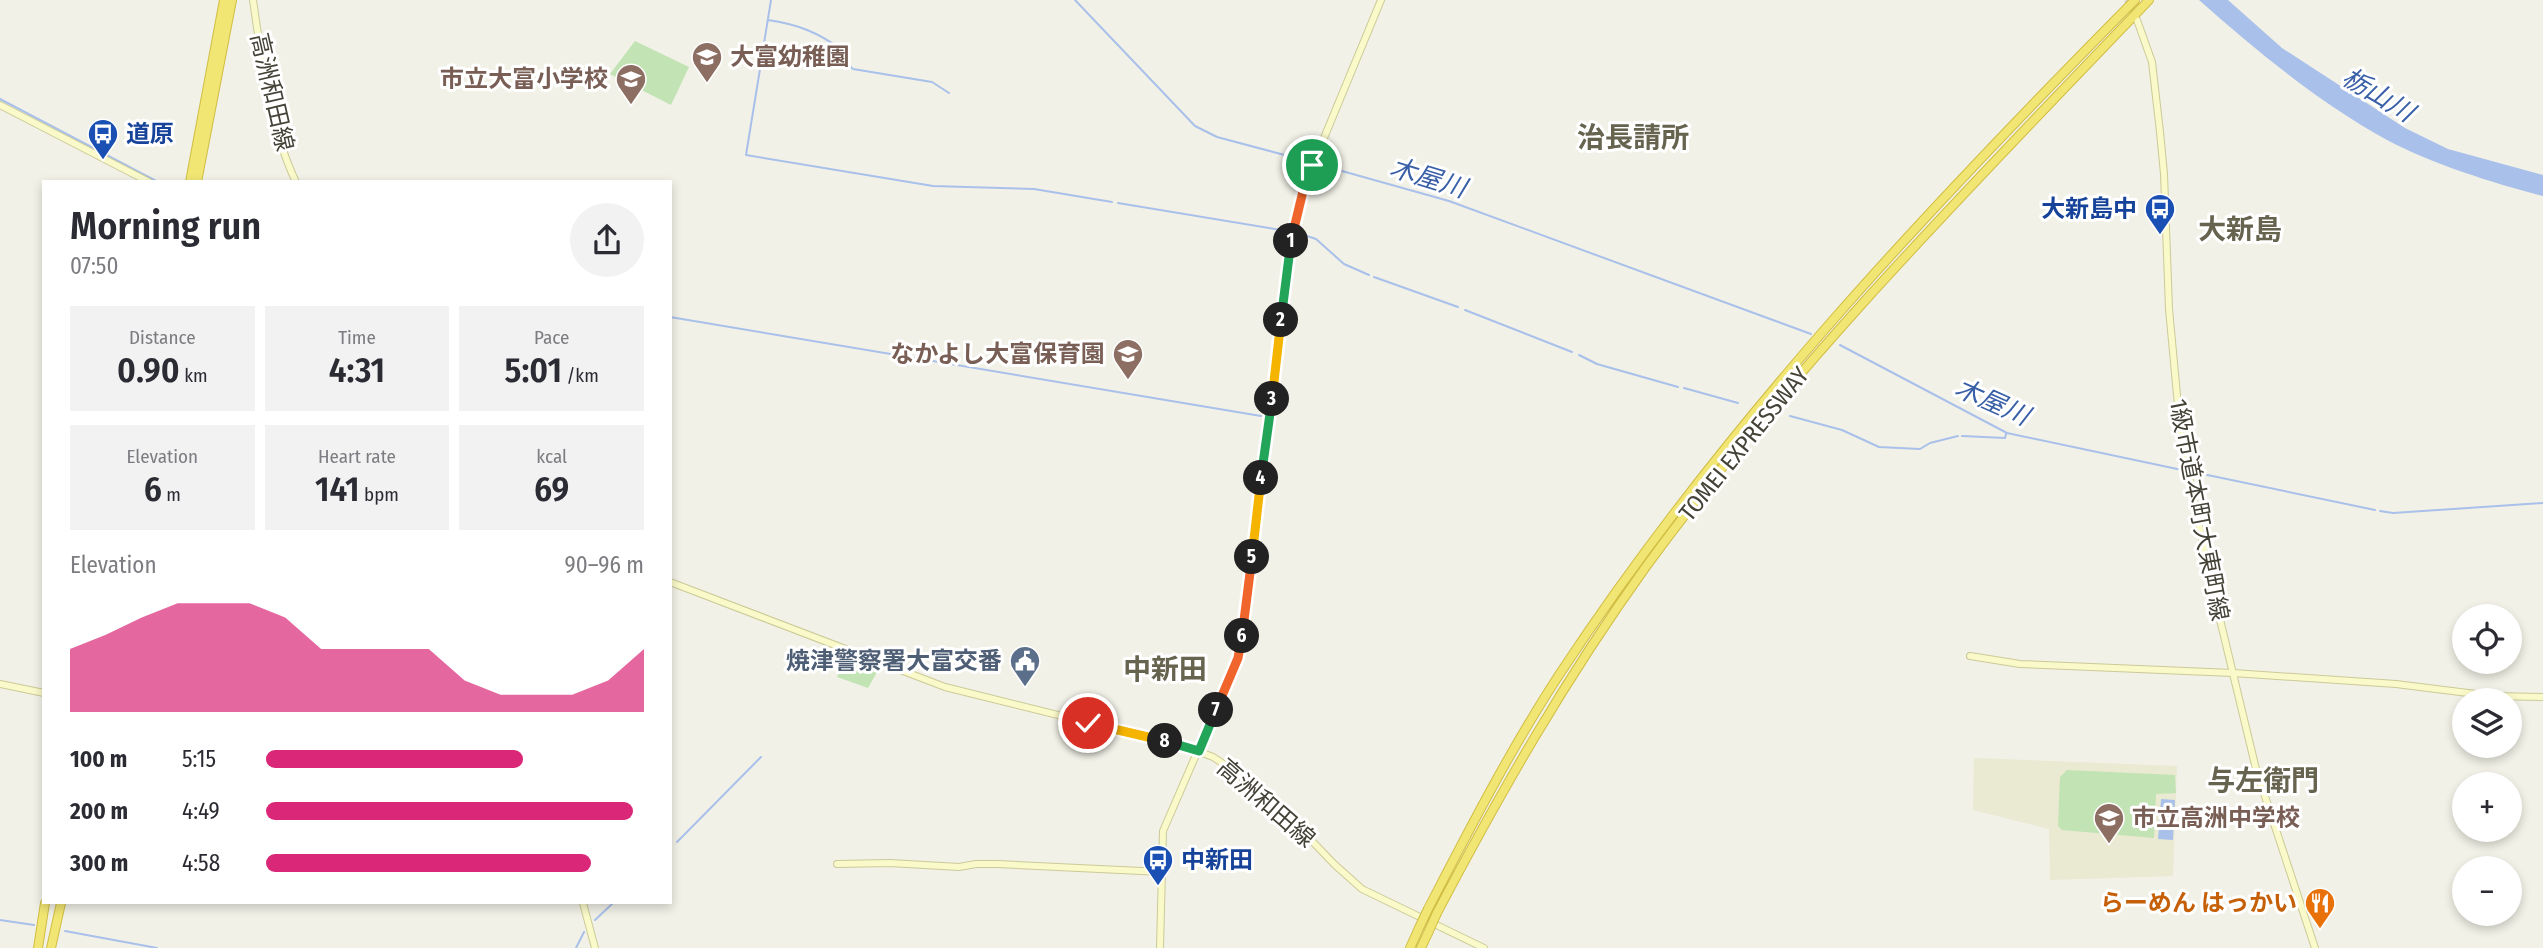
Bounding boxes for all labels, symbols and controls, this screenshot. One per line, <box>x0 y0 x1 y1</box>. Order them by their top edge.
street label: 高洲和田線 <box>245 30 299 154</box>
school or university icon: 大富幼稚園 <box>690 40 724 84</box>
place label: 大富幼稚園 <box>730 43 850 71</box>
school or university icon: 市立大富小学校 <box>614 62 648 106</box>
water label: 栃山川 <box>2337 62 2422 130</box>
place label: 市立大富小学校 <box>440 65 608 93</box>
bus stop icon: 道原 <box>86 117 120 161</box>
place label: 道原 <box>126 120 174 148</box>
district label: 治長請所 <box>1577 121 1689 154</box>
pin <box>1282 135 1342 195</box>
icon: arrive <box>1293 146 1331 184</box>
water label: 木屋川 <box>1386 152 1473 205</box>
bus stop icon: 大新島中 <box>2143 192 2177 236</box>
place label: 大新島中 <box>2041 195 2137 223</box>
text: Morning run <box>70 203 261 249</box>
button: share <box>570 203 644 277</box>
district label: 大新島 <box>2198 213 2282 246</box>
pin: 1 <box>1274 224 1308 258</box>
text: 1 <box>1286 229 1295 252</box>
text: 07:50 <box>70 252 118 280</box>
pin: 2 <box>1264 302 1298 338</box>
text: 2 <box>1276 308 1285 331</box>
text: Distance <box>129 326 196 349</box>
text: Time <box>338 326 376 349</box>
text: Pace <box>534 326 569 349</box>
school or university icon: なかよし大富保育園 <box>1111 337 1145 381</box>
place label: なかよし大富保育園 <box>890 340 1105 368</box>
text: 0.90 <box>117 349 180 391</box>
text: 4:31 <box>329 349 385 391</box>
text: 5:01 <box>505 349 562 391</box>
street label: TOMEI EXPRESSWAY <box>1673 361 1815 527</box>
text: km <box>180 364 208 387</box>
text: /km <box>562 364 599 387</box>
water label: 木屋川 <box>1950 372 2037 433</box>
pin: 3 <box>1254 382 1290 416</box>
text: 3 <box>1267 387 1276 410</box>
street label: 1級市道本町大東町線 <box>2164 397 2234 623</box>
text: Elevation <box>127 445 198 468</box>
text: Heart rate <box>318 445 396 468</box>
text: kcal <box>536 445 567 468</box>
pin: 4 <box>1244 461 1278 496</box>
text: 4 <box>1256 466 1265 489</box>
text: 6 <box>144 468 162 510</box>
text: 141 <box>315 468 360 510</box>
text: 69 <box>534 468 569 510</box>
text: m <box>162 483 181 506</box>
text: bpm <box>360 483 399 506</box>
pin: 5 <box>1234 540 1270 574</box>
text: 5 <box>1247 545 1256 568</box>
text: Elevation <box>70 551 157 579</box>
text: 90–96 m <box>564 551 644 579</box>
map controls <box>2452 604 2522 926</box>
button: locate <box>2452 604 2522 674</box>
pin: 6 <box>1224 618 1260 654</box>
text: 6 <box>1237 624 1246 647</box>
public building icon: 焼津警察署大富交番 <box>1008 644 1042 688</box>
place label: 焼津警察署大富交番 <box>786 647 1002 675</box>
district label: 中新田 <box>1123 653 1207 686</box>
button: layers <box>2452 688 2522 758</box>
pin: 7 <box>1198 692 1234 728</box>
pin <box>1058 693 1118 753</box>
text: 7 <box>1211 698 1220 721</box>
icon: check <box>1069 704 1107 742</box>
pin: 8 <box>1148 724 1182 758</box>
text: 8 <box>1159 729 1170 752</box>
text: 100 m <box>70 745 127 773</box>
text: 5:15 <box>182 745 216 773</box>
street label: 高洲和田線 <box>1212 753 1320 853</box>
district label: 与左衛門 <box>2207 764 2319 797</box>
button: + <box>2452 772 2522 842</box>
text: 200 m <box>70 797 128 825</box>
text: 4:49 <box>182 797 220 825</box>
school or university icon: 市立高洲中学校 <box>2092 801 2126 845</box>
place label: 市立高洲中学校 <box>2132 804 2300 832</box>
bus stop icon: 中新田 <box>1141 843 1175 887</box>
place label: 中新田 <box>1181 846 1253 874</box>
text: 300 m <box>70 849 128 877</box>
text: 4:58 <box>182 849 220 877</box>
button: − <box>2452 856 2522 926</box>
restaurant icon: らーめん はっかい <box>2303 886 2337 930</box>
place label: らーめん はっかい <box>2100 889 2297 917</box>

